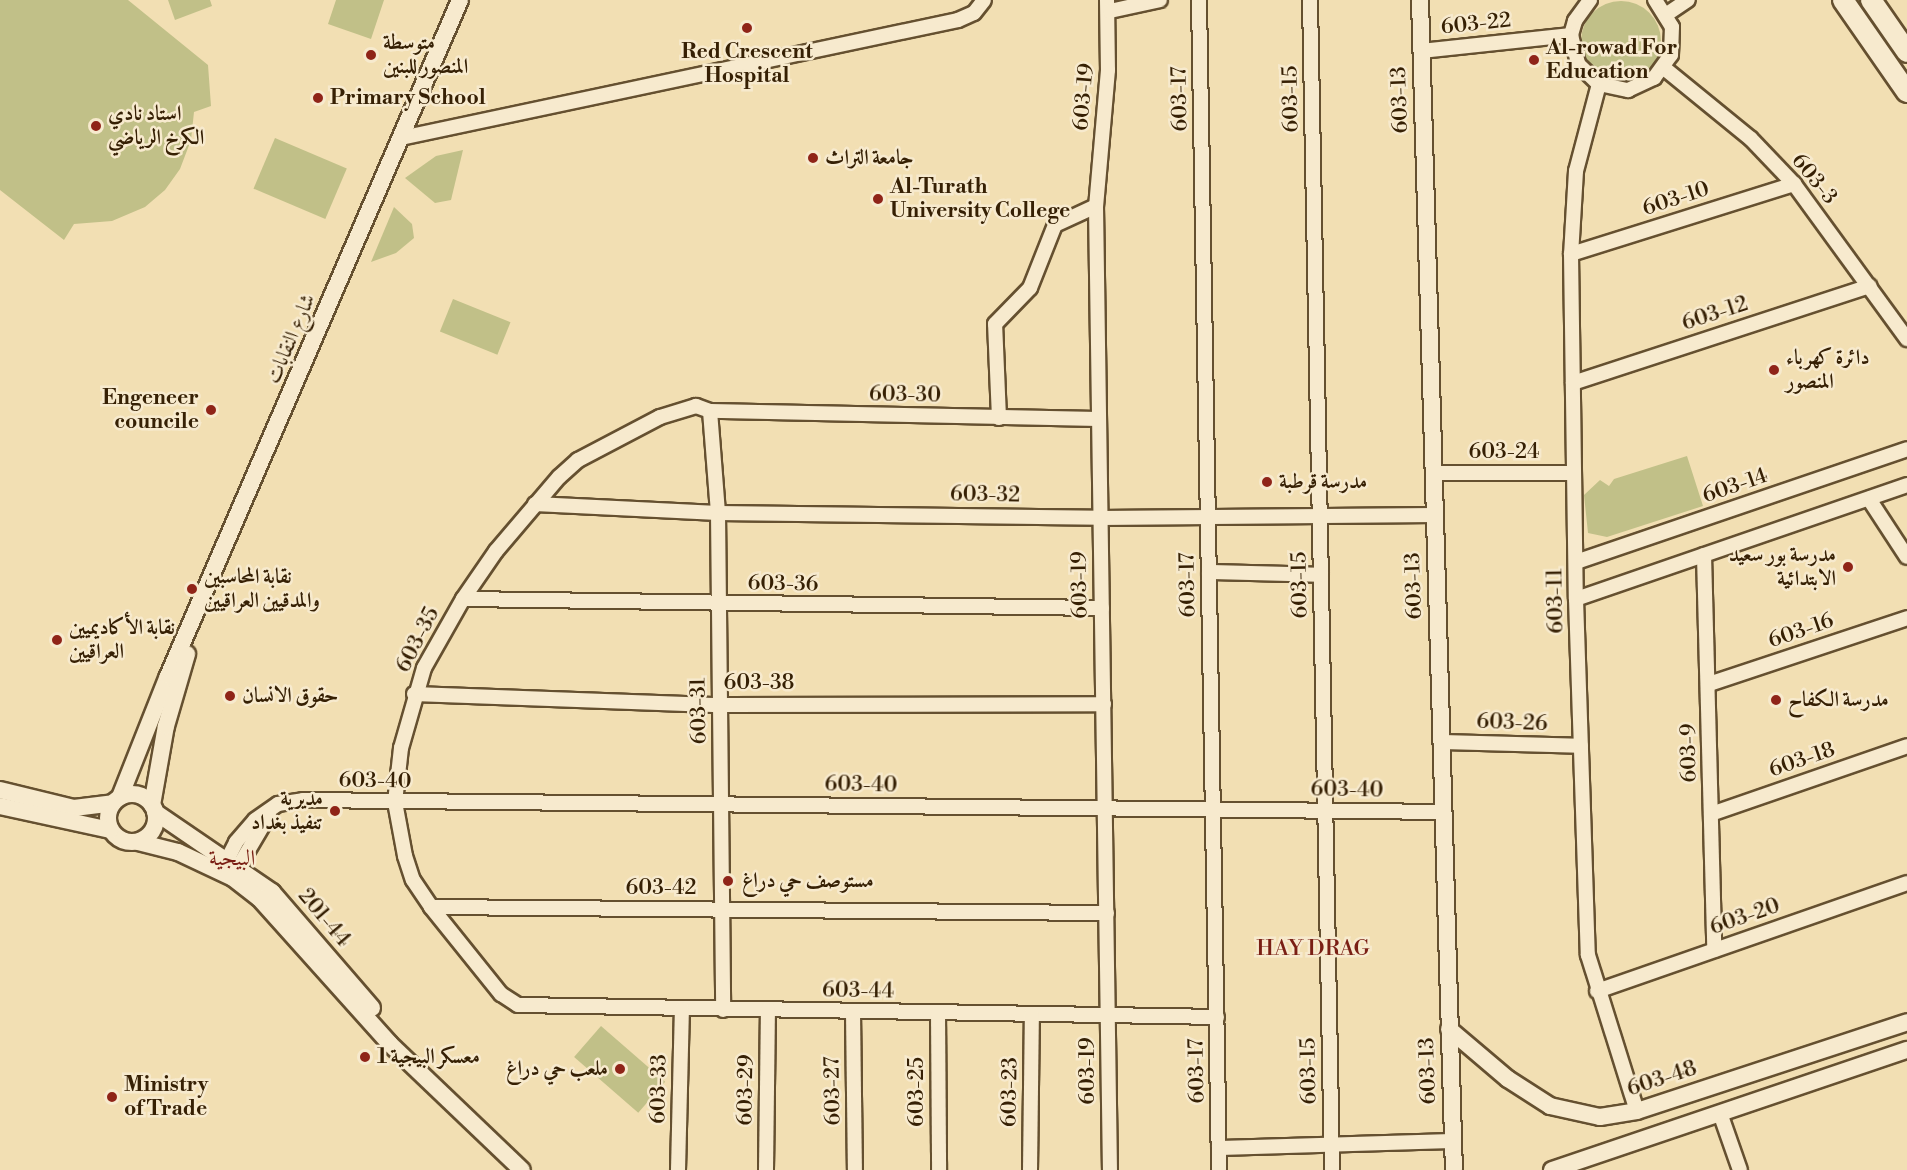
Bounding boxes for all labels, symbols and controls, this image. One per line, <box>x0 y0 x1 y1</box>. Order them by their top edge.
street label: 603-22 <box>1440 8 1512 40</box>
marker: Red Crescent Hospital <box>738 19 756 37</box>
place label: متوسطة المنصور للبنين <box>383 30 468 80</box>
place label: Al-rowad For Education <box>1546 35 1677 85</box>
place label: Red Crescent Hospital <box>681 39 813 89</box>
marker: متوسطة المنصور للبنين <box>364 48 378 62</box>
marker: Al-rowad For Education <box>1527 53 1541 67</box>
street label: 603-19 <box>1069 62 1099 132</box>
street label: 603-15 <box>1278 65 1304 133</box>
street label: 603-17 <box>1167 66 1193 132</box>
street label: 603-13 <box>1386 66 1414 134</box>
place label: Primary School <box>330 85 486 111</box>
marker: Primary School <box>311 91 325 105</box>
place label: استاد نادي الكرخ الرياضي <box>108 101 204 151</box>
marker: استاد نادي الكرخ الرياضي <box>89 119 103 133</box>
place label: جامعة التراث <box>825 145 913 171</box>
street label: 603-3 <box>1786 148 1842 210</box>
marker: جامعة التراث <box>806 151 820 165</box>
place label: Al-Turath University College <box>890 174 1070 224</box>
street label: 603-10 <box>1639 176 1713 222</box>
marker: Al-Turath University College <box>871 192 885 206</box>
street label: شارع النقابات <box>261 290 321 388</box>
street label: 603-12 <box>1679 292 1751 336</box>
place label: دائرة كهرباء المنصور <box>1786 345 1870 395</box>
marker: دائرة كهرباء المنصور <box>1767 363 1781 377</box>
street label: 603-30 <box>869 382 941 408</box>
place label: Engeneer councile <box>102 385 199 435</box>
marker: Engeneer councile <box>204 403 218 417</box>
street label: 603-24 <box>1468 439 1540 465</box>
street label: 603-14 <box>1699 463 1771 509</box>
place label: مدرسة قرطبة <box>1279 469 1367 495</box>
marker: مدرسة قرطبة <box>1260 475 1274 489</box>
street label: 603-32 <box>950 482 1020 508</box>
place label: مدرسة بور سعيد الابتدائية <box>1729 542 1836 592</box>
street label: 603-19 <box>1067 551 1093 619</box>
street label: 603-15 <box>1287 551 1313 619</box>
street label: 603-17 <box>1175 552 1201 618</box>
street label: 603-13 <box>1400 552 1428 620</box>
marker: مدرسة بور سعيد الابتدائية <box>1841 560 1855 574</box>
place label: نقابة المحاسبين والمدقيين العراقيين <box>204 564 320 614</box>
street label: 603-11 <box>1543 568 1569 634</box>
street label: 603-36 <box>747 571 819 597</box>
marker: نقابة المحاسبين والمدقيين العراقيين <box>185 582 199 596</box>
street label: 603-35 <box>391 603 445 677</box>
street label: 603-16 <box>1765 608 1837 654</box>
place label: نقابة الأكاديميين العراقيين <box>69 615 175 665</box>
marker: نقابة الأكاديميين العراقيين <box>50 633 64 647</box>
street label: 603-38 <box>723 670 795 696</box>
street label: 603-31 <box>686 677 712 745</box>
place label: حقوق الانسان <box>242 683 339 709</box>
place label: مدرسة الكفاح <box>1788 687 1889 713</box>
marker: حقوق الانسان <box>223 689 237 703</box>
marker: مدرسة الكفاح <box>1769 693 1783 707</box>
street label: 603-26 <box>1476 709 1548 737</box>
street label: 603-9 <box>1676 723 1702 783</box>
street label: 603-18 <box>1766 737 1838 783</box>
street label: 603-40 <box>338 768 412 794</box>
street label: 603-40 <box>824 772 898 798</box>
street label: 603-40 <box>1310 777 1384 803</box>
place label: مديرية تنفيذ بغداد <box>251 786 323 836</box>
marker: مديرية تنفيذ بغداد <box>328 804 342 818</box>
district label: البيجية <box>209 846 255 872</box>
place label: مستوصف حي دراغ <box>742 868 874 894</box>
marker: مستوصف حي دراغ <box>719 872 737 890</box>
street label: 603-42 <box>625 875 697 901</box>
street label: 201-44 <box>293 884 355 952</box>
street label: 603-20 <box>1707 893 1783 941</box>
district label: HAY DRAG <box>1250 936 1376 962</box>
street label: 603-44 <box>822 978 894 1004</box>
street label: 603-19 <box>1075 1037 1101 1105</box>
street label: 603-15 <box>1296 1037 1322 1105</box>
street label: 603-13 <box>1414 1037 1442 1105</box>
street label: 603-17 <box>1184 1038 1210 1104</box>
place label: معسكر البيجية 1 <box>377 1044 480 1070</box>
marker: معسكر البيجية 1 <box>358 1050 372 1064</box>
street label: 603-33 <box>646 1054 672 1124</box>
street label: 603-29 <box>733 1054 759 1126</box>
place label: ملعب حي دراغ <box>506 1056 608 1082</box>
street label: 603-27 <box>820 1056 846 1126</box>
street label: 603-48 <box>1624 1056 1700 1102</box>
street label: 603-25 <box>904 1057 930 1127</box>
street label: 603-23 <box>997 1057 1023 1127</box>
marker: ملعب حي دراغ <box>613 1062 627 1076</box>
place label: Ministry of Trade <box>124 1072 208 1122</box>
marker: Ministry of Trade <box>105 1090 119 1104</box>

